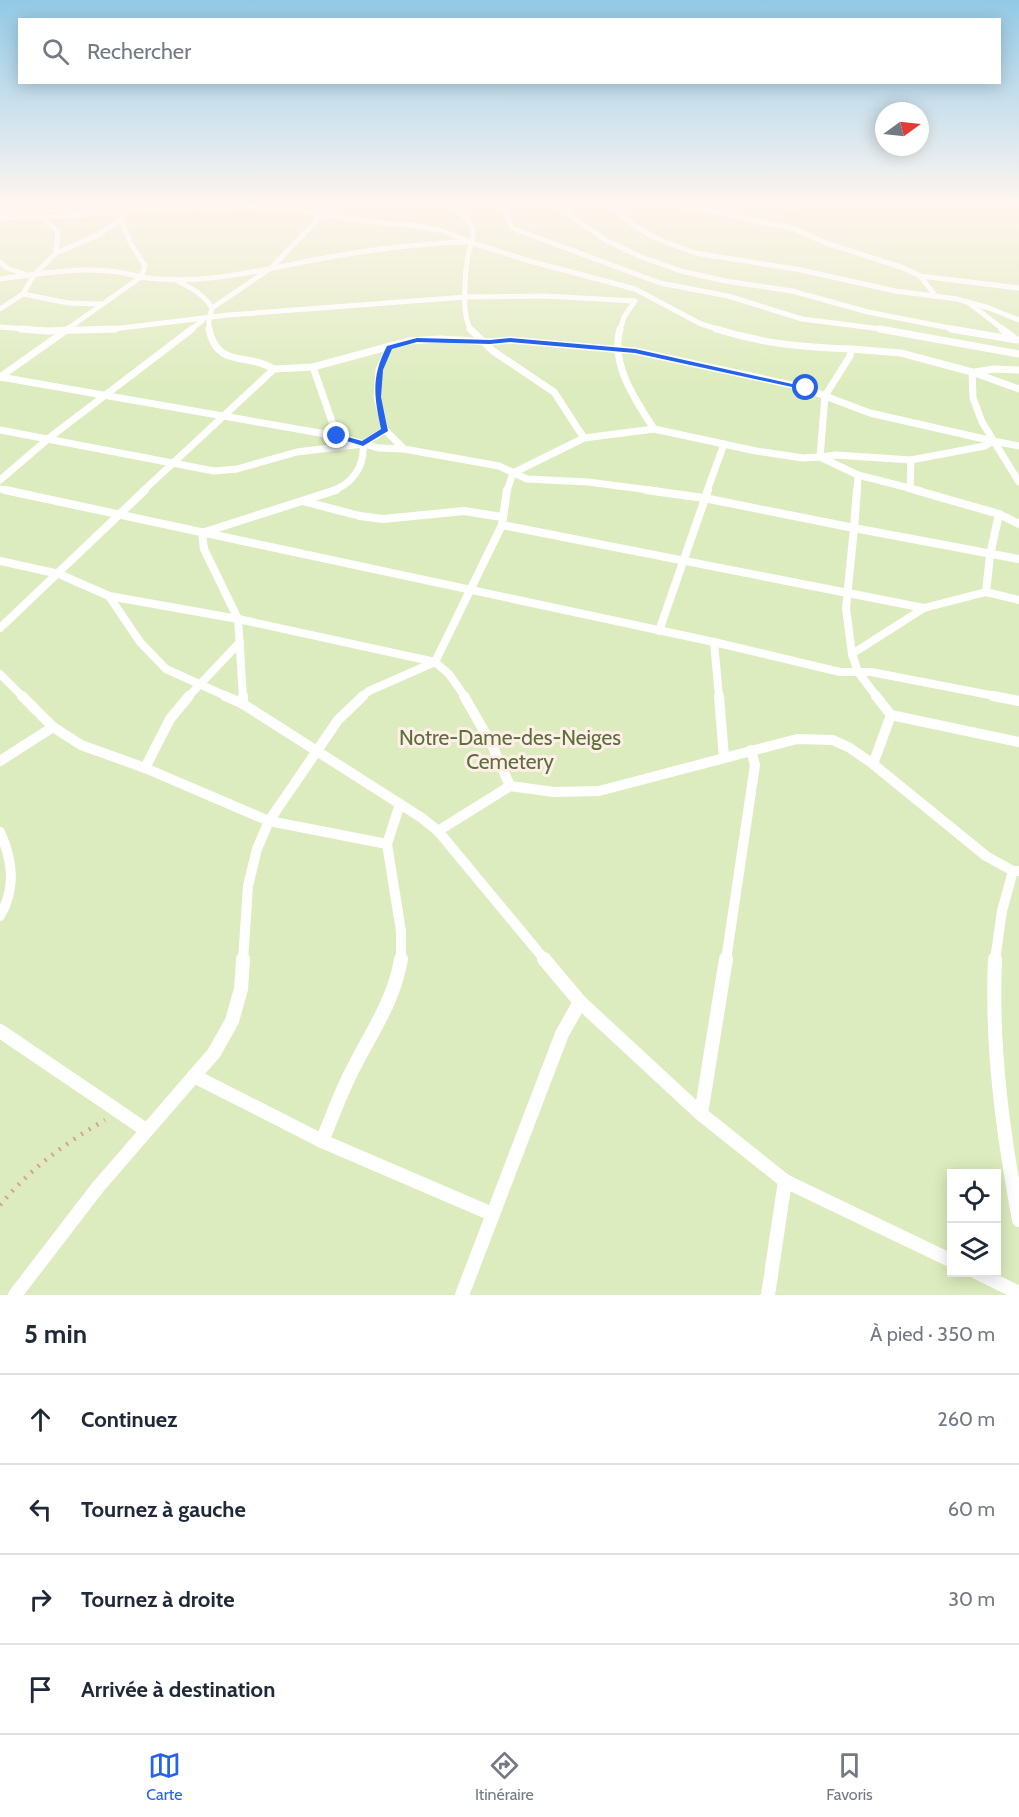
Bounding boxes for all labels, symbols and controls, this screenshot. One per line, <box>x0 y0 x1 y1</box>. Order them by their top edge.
search box <box>18 18 1001 84</box>
icon: search <box>39 35 72 68</box>
text: Rechercher <box>87 38 191 65</box>
north arrow <box>875 102 929 156</box>
route start <box>792 374 818 400</box>
route end <box>323 422 349 448</box>
park label: Notre-Dame-des-Neiges Cemetery <box>399 725 621 774</box>
map controls <box>947 1169 1001 1277</box>
button: locate <box>947 1169 1001 1223</box>
button: layers <box>947 1223 1001 1277</box>
text: 5 min <box>24 1318 87 1350</box>
text: À pied · 350 m <box>870 1322 995 1346</box>
icon: ahead <box>24 1403 57 1436</box>
text: Continuez <box>81 1406 178 1433</box>
text: 260 m <box>937 1407 995 1431</box>
icon: left <box>24 1493 57 1526</box>
text: Tournez à gauche <box>81 1496 246 1523</box>
text: 60 m <box>948 1497 995 1521</box>
icon: right <box>24 1583 57 1616</box>
text: Tournez à droite <box>81 1586 235 1613</box>
text: 30 m <box>948 1587 995 1611</box>
icon: arrive <box>24 1673 57 1706</box>
text: Arrivée à destination <box>81 1676 275 1703</box>
tab: Carte <box>146 1749 182 1804</box>
tab: Itinéraire <box>475 1749 534 1804</box>
tab: Favoris <box>826 1749 873 1804</box>

